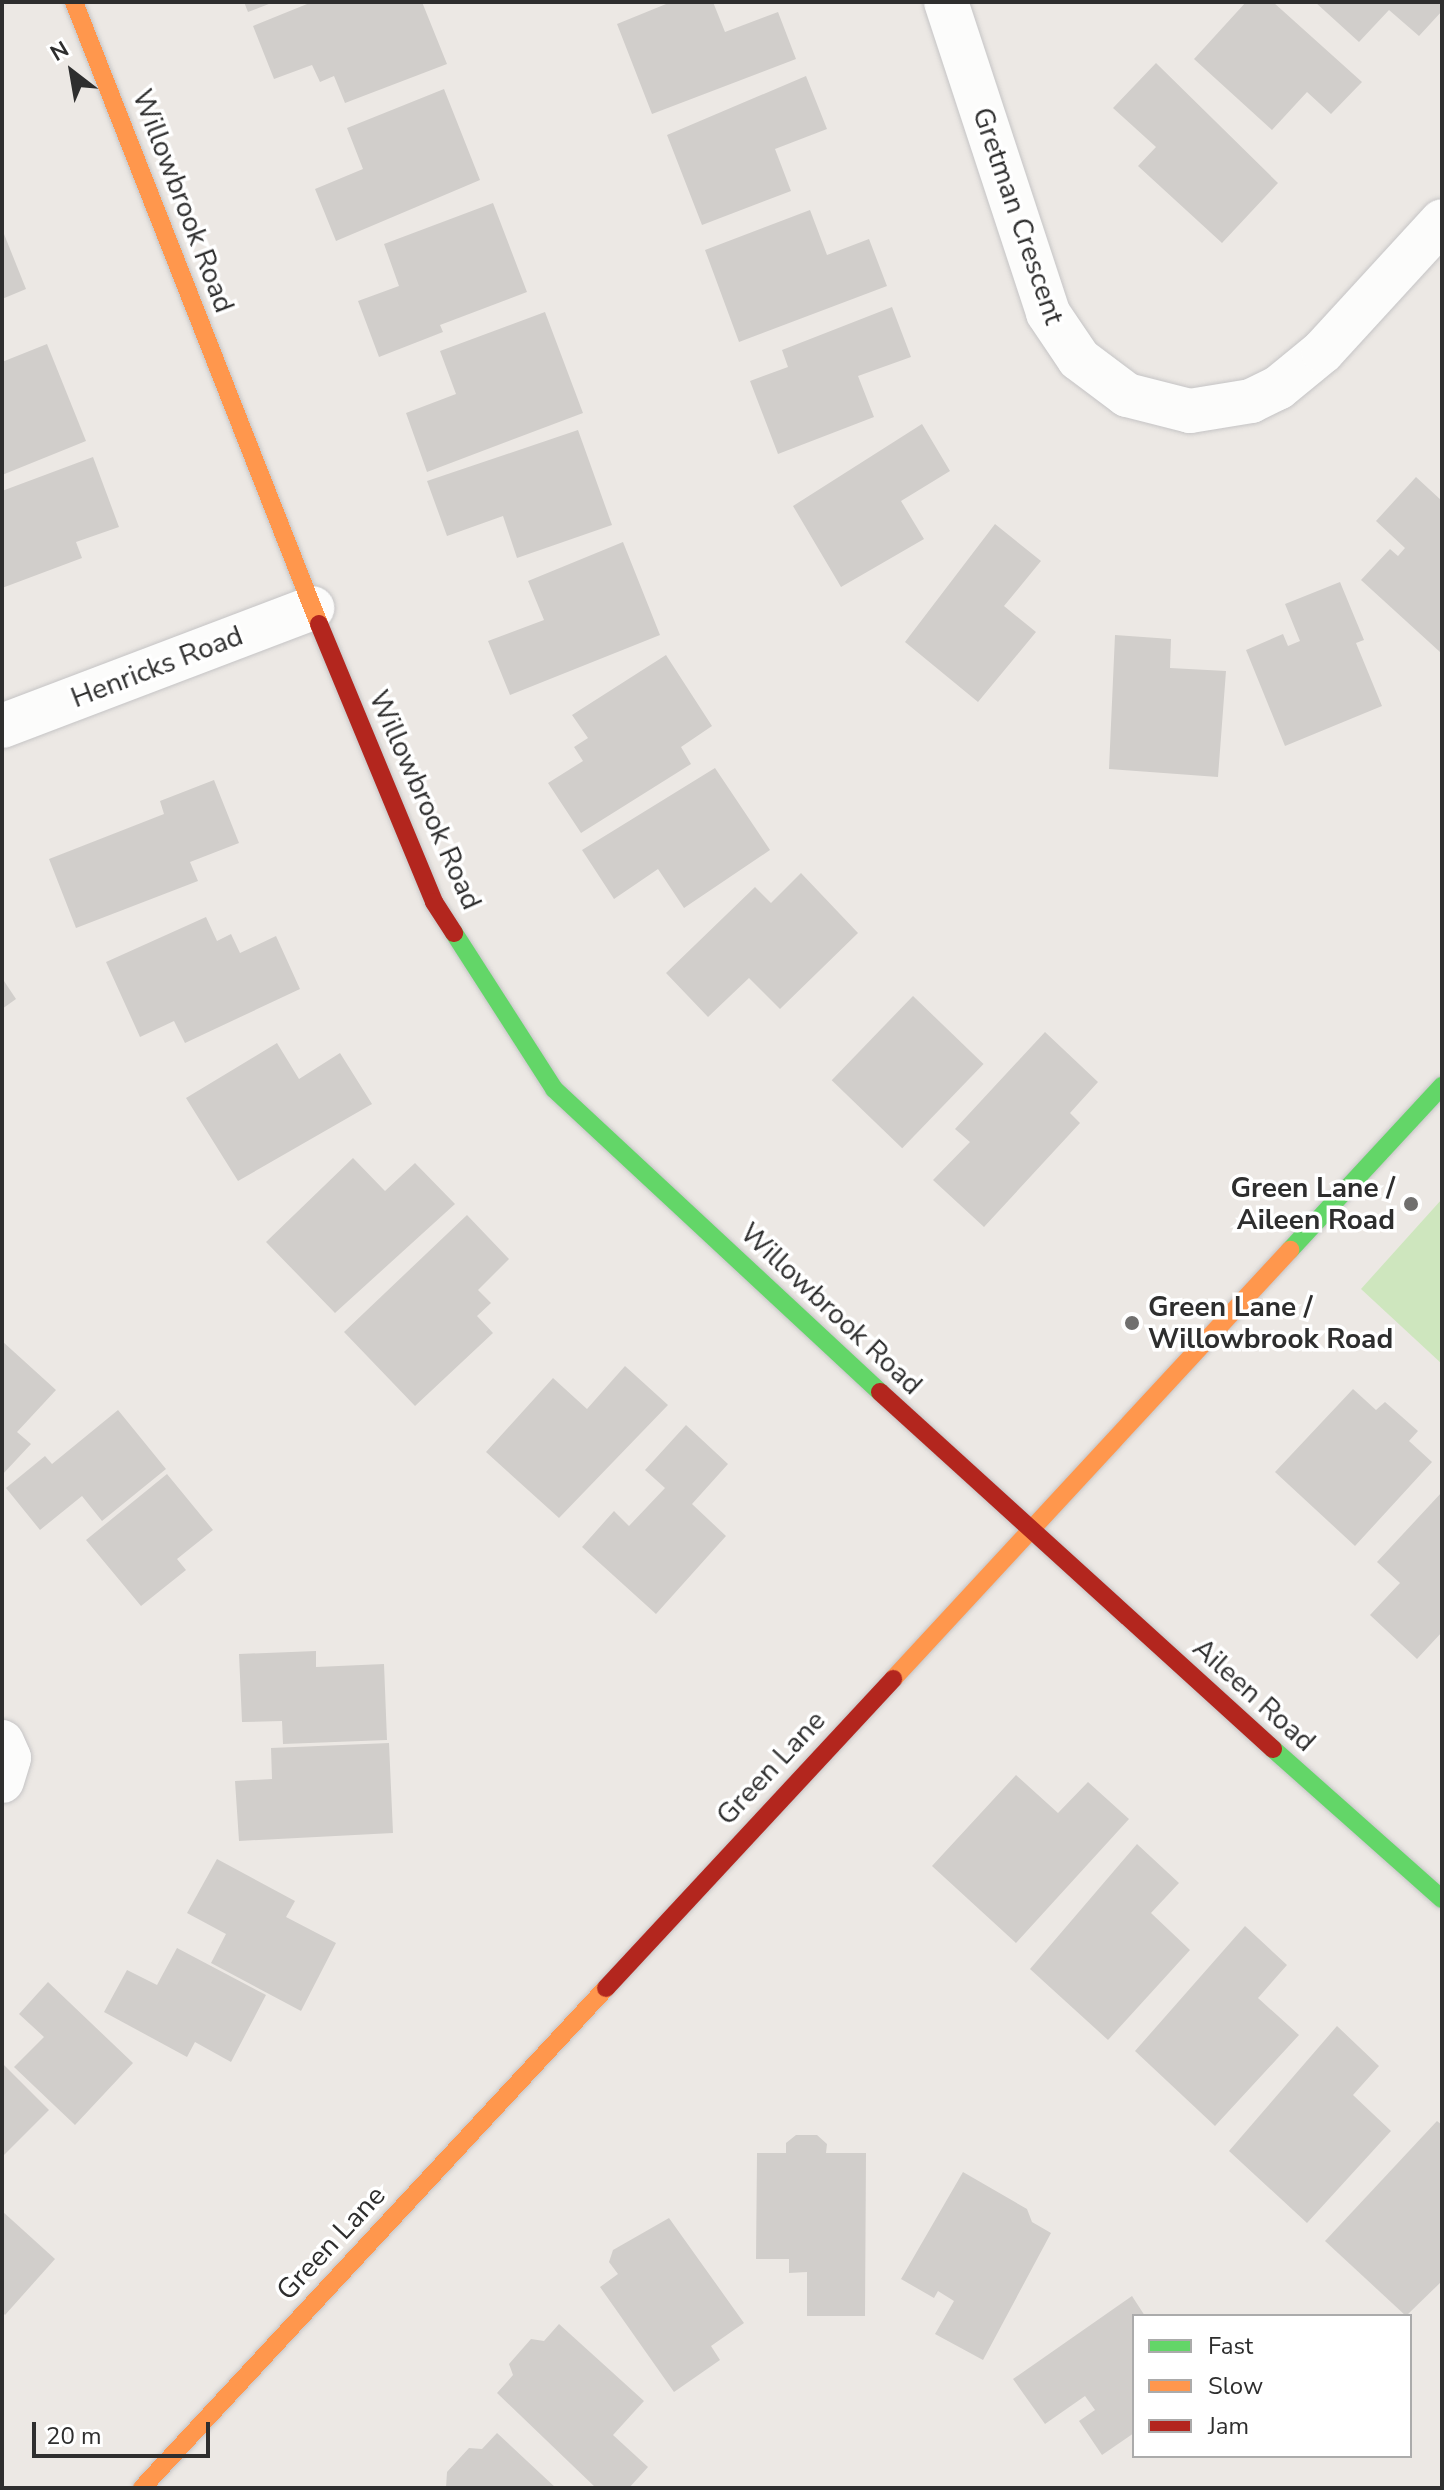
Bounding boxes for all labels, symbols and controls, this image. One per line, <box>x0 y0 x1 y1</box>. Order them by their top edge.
north arrow <box>32 32 112 112</box>
text: N <box>45 34 74 69</box>
street label: Willowbrook Road <box>125 85 241 317</box>
street label: Gretman Crescent <box>965 103 1071 329</box>
street label: Henricks Road <box>66 619 248 715</box>
street label: Willowbrook Road <box>362 685 488 915</box>
place label: Green Lane / Aileen Road <box>1230 1171 1395 1237</box>
marker: Green Lane / Aileen Road <box>1402 1195 1420 1213</box>
street label: Willowbrook Road <box>733 1216 929 1402</box>
place label: Green Lane / Willowbrook Road <box>1148 1290 1393 1356</box>
marker: Green Lane / Willowbrook Road <box>1123 1314 1141 1332</box>
street label: Aileen Road <box>1186 1631 1322 1759</box>
street label: Green Lane <box>710 1704 832 1832</box>
street label: Green Lane <box>270 2179 392 2307</box>
legend <box>1132 2314 1412 2458</box>
text: Fast <box>1208 2330 1253 2362</box>
text: Slow <box>1208 2370 1263 2402</box>
scale bar <box>36 2406 214 2456</box>
text: Jam <box>1208 2410 1249 2442</box>
text: 20 m <box>46 2420 102 2452</box>

